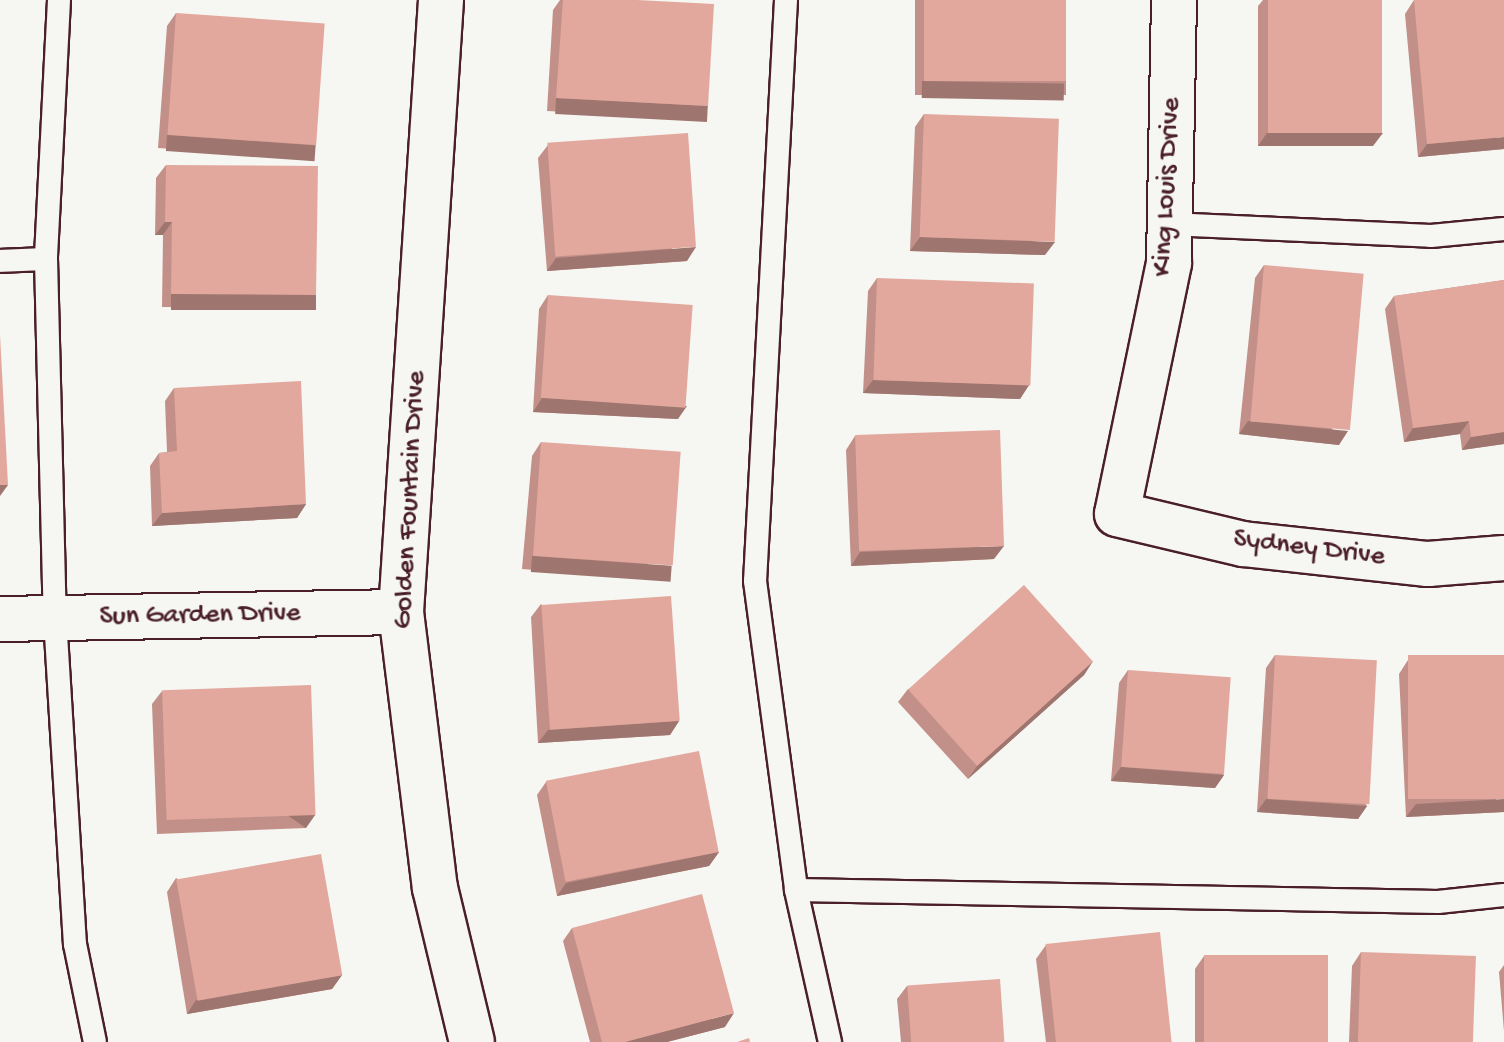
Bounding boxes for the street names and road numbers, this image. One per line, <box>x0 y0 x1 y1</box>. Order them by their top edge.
street label: King Louis Drive <box>1147 97 1189 277</box>
street label: Golden Fountain Drive <box>387 370 435 630</box>
street label: Sydney Drive <box>1231 523 1387 575</box>
street label: Sun Garden Drive <box>99 597 301 635</box>

